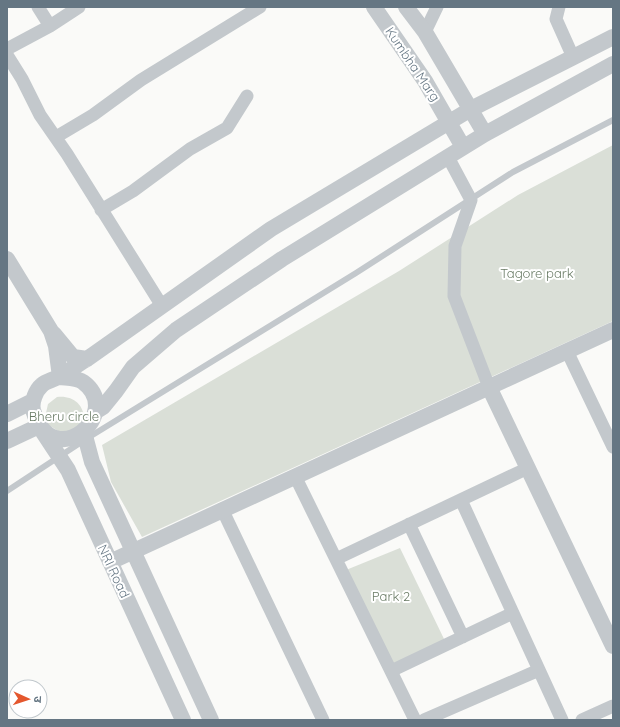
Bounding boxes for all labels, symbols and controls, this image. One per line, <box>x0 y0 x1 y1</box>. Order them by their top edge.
street label: Kumbha Marg <box>382 24 444 104</box>
park label: Tagore park <box>500 265 574 281</box>
park label: Bheru circle <box>29 408 99 424</box>
street label: NRI Road <box>95 542 133 600</box>
park label: Park 2 <box>372 588 410 604</box>
north arrow <box>8 679 48 719</box>
text: उ <box>31 696 45 704</box>

